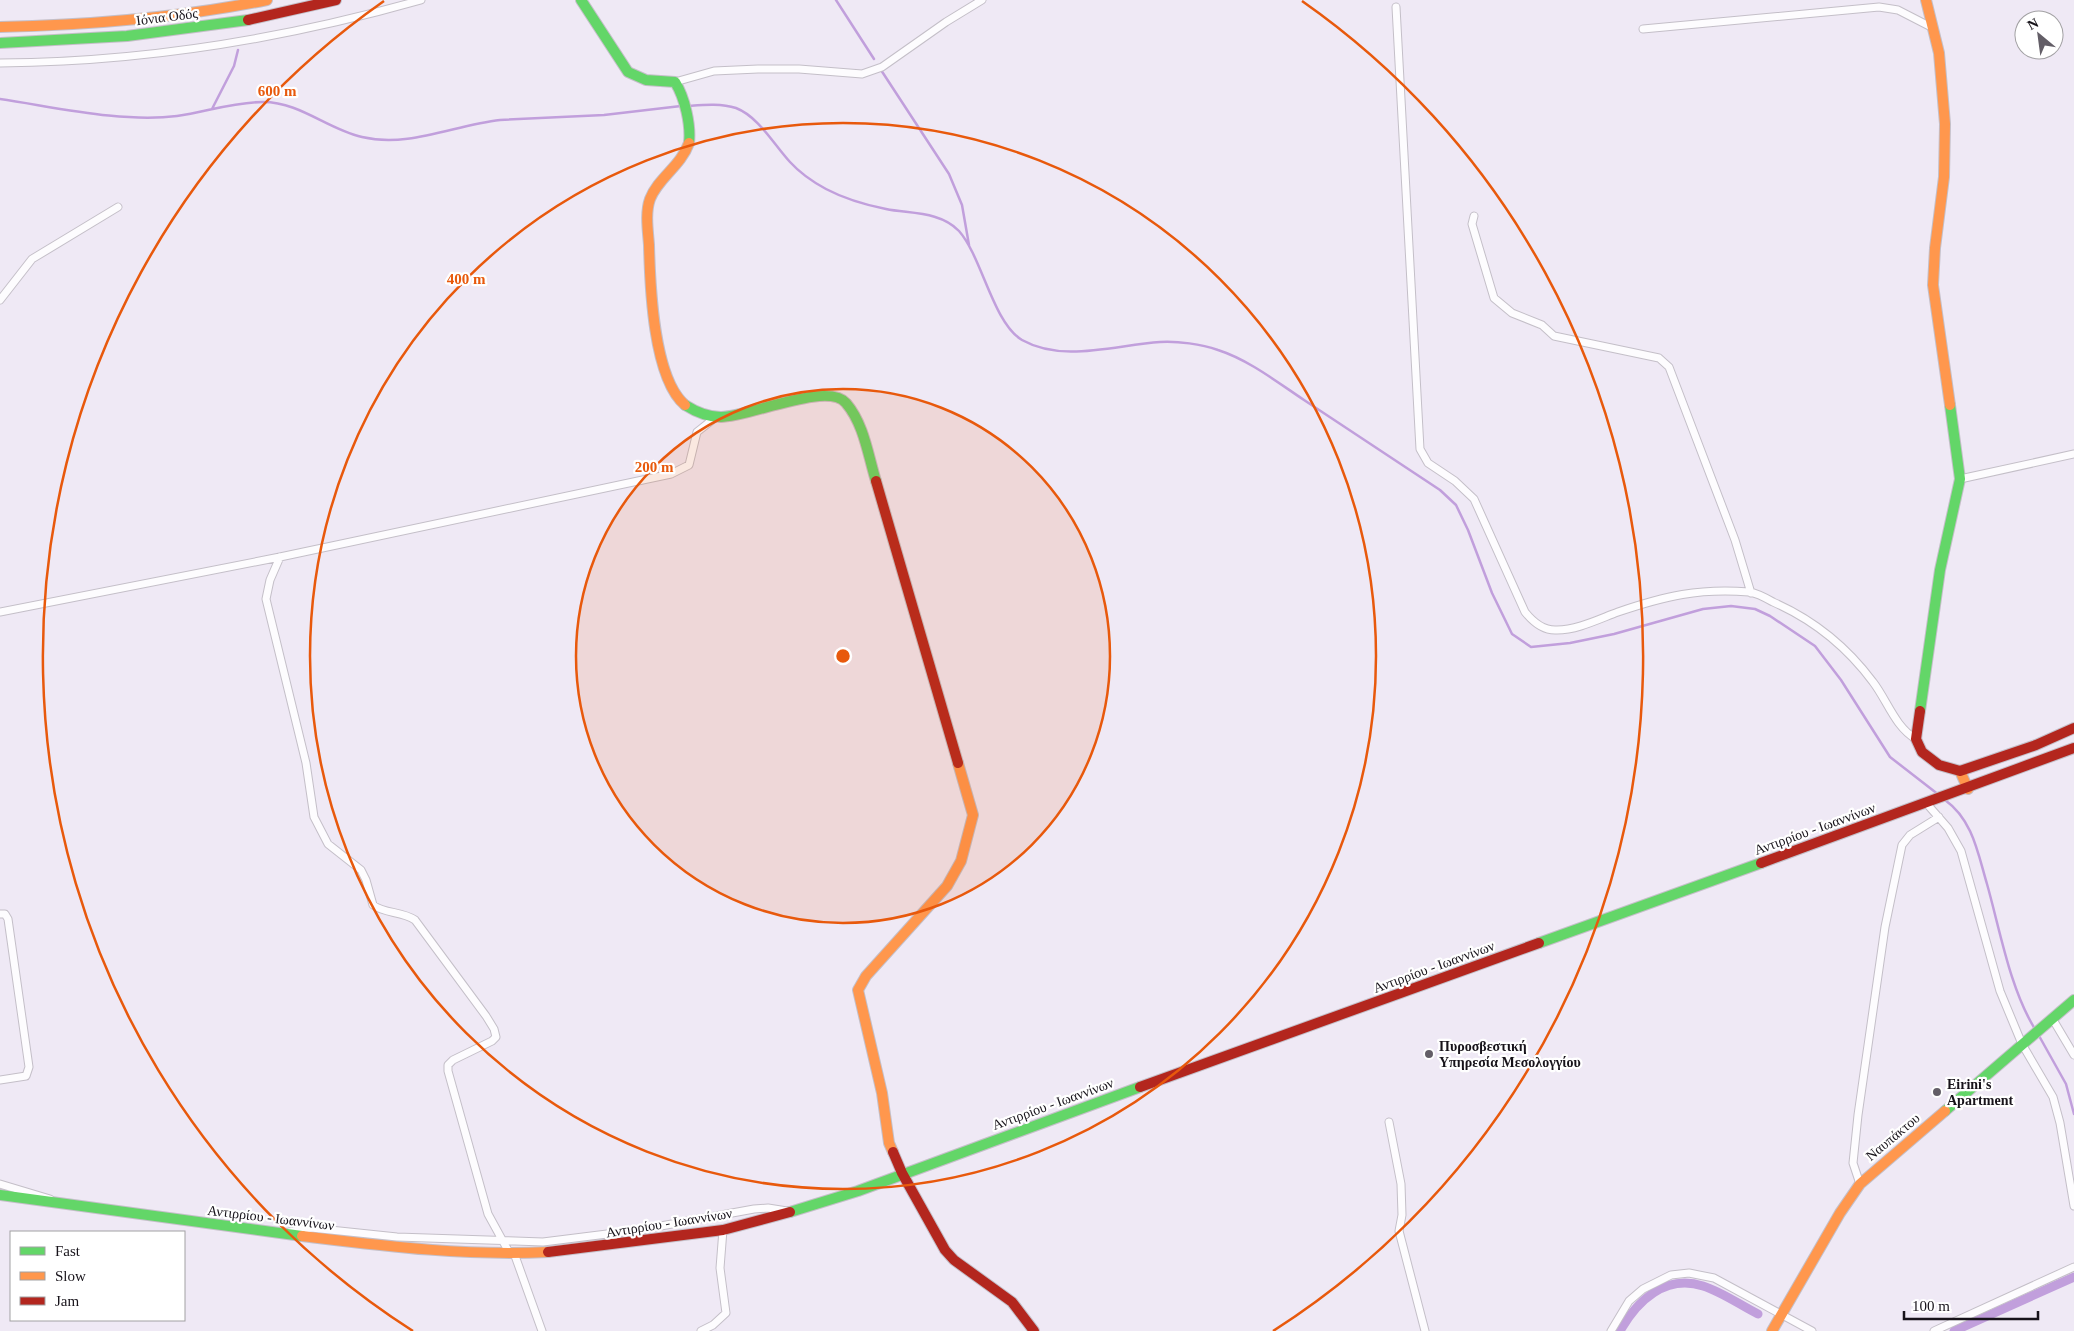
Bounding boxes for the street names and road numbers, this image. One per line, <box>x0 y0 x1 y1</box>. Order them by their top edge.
street label: Ιόνια Οδός <box>135 6 199 28</box>
street label: Αντιρρίου - Ιωαννίνων <box>1752 800 1878 858</box>
street label: Αντιρρίου - Ιωαννίνων <box>1371 938 1497 996</box>
street label: Αντιρρίου - Ιωαννίνων <box>990 1075 1116 1133</box>
street label: Ναυπάκτου <box>1863 1110 1923 1164</box>
street label: Αντιρρίου - Ιωαννίνων <box>207 1203 335 1233</box>
street label: Αντιρρίου - Ιωαννίνων <box>605 1206 733 1240</box>

